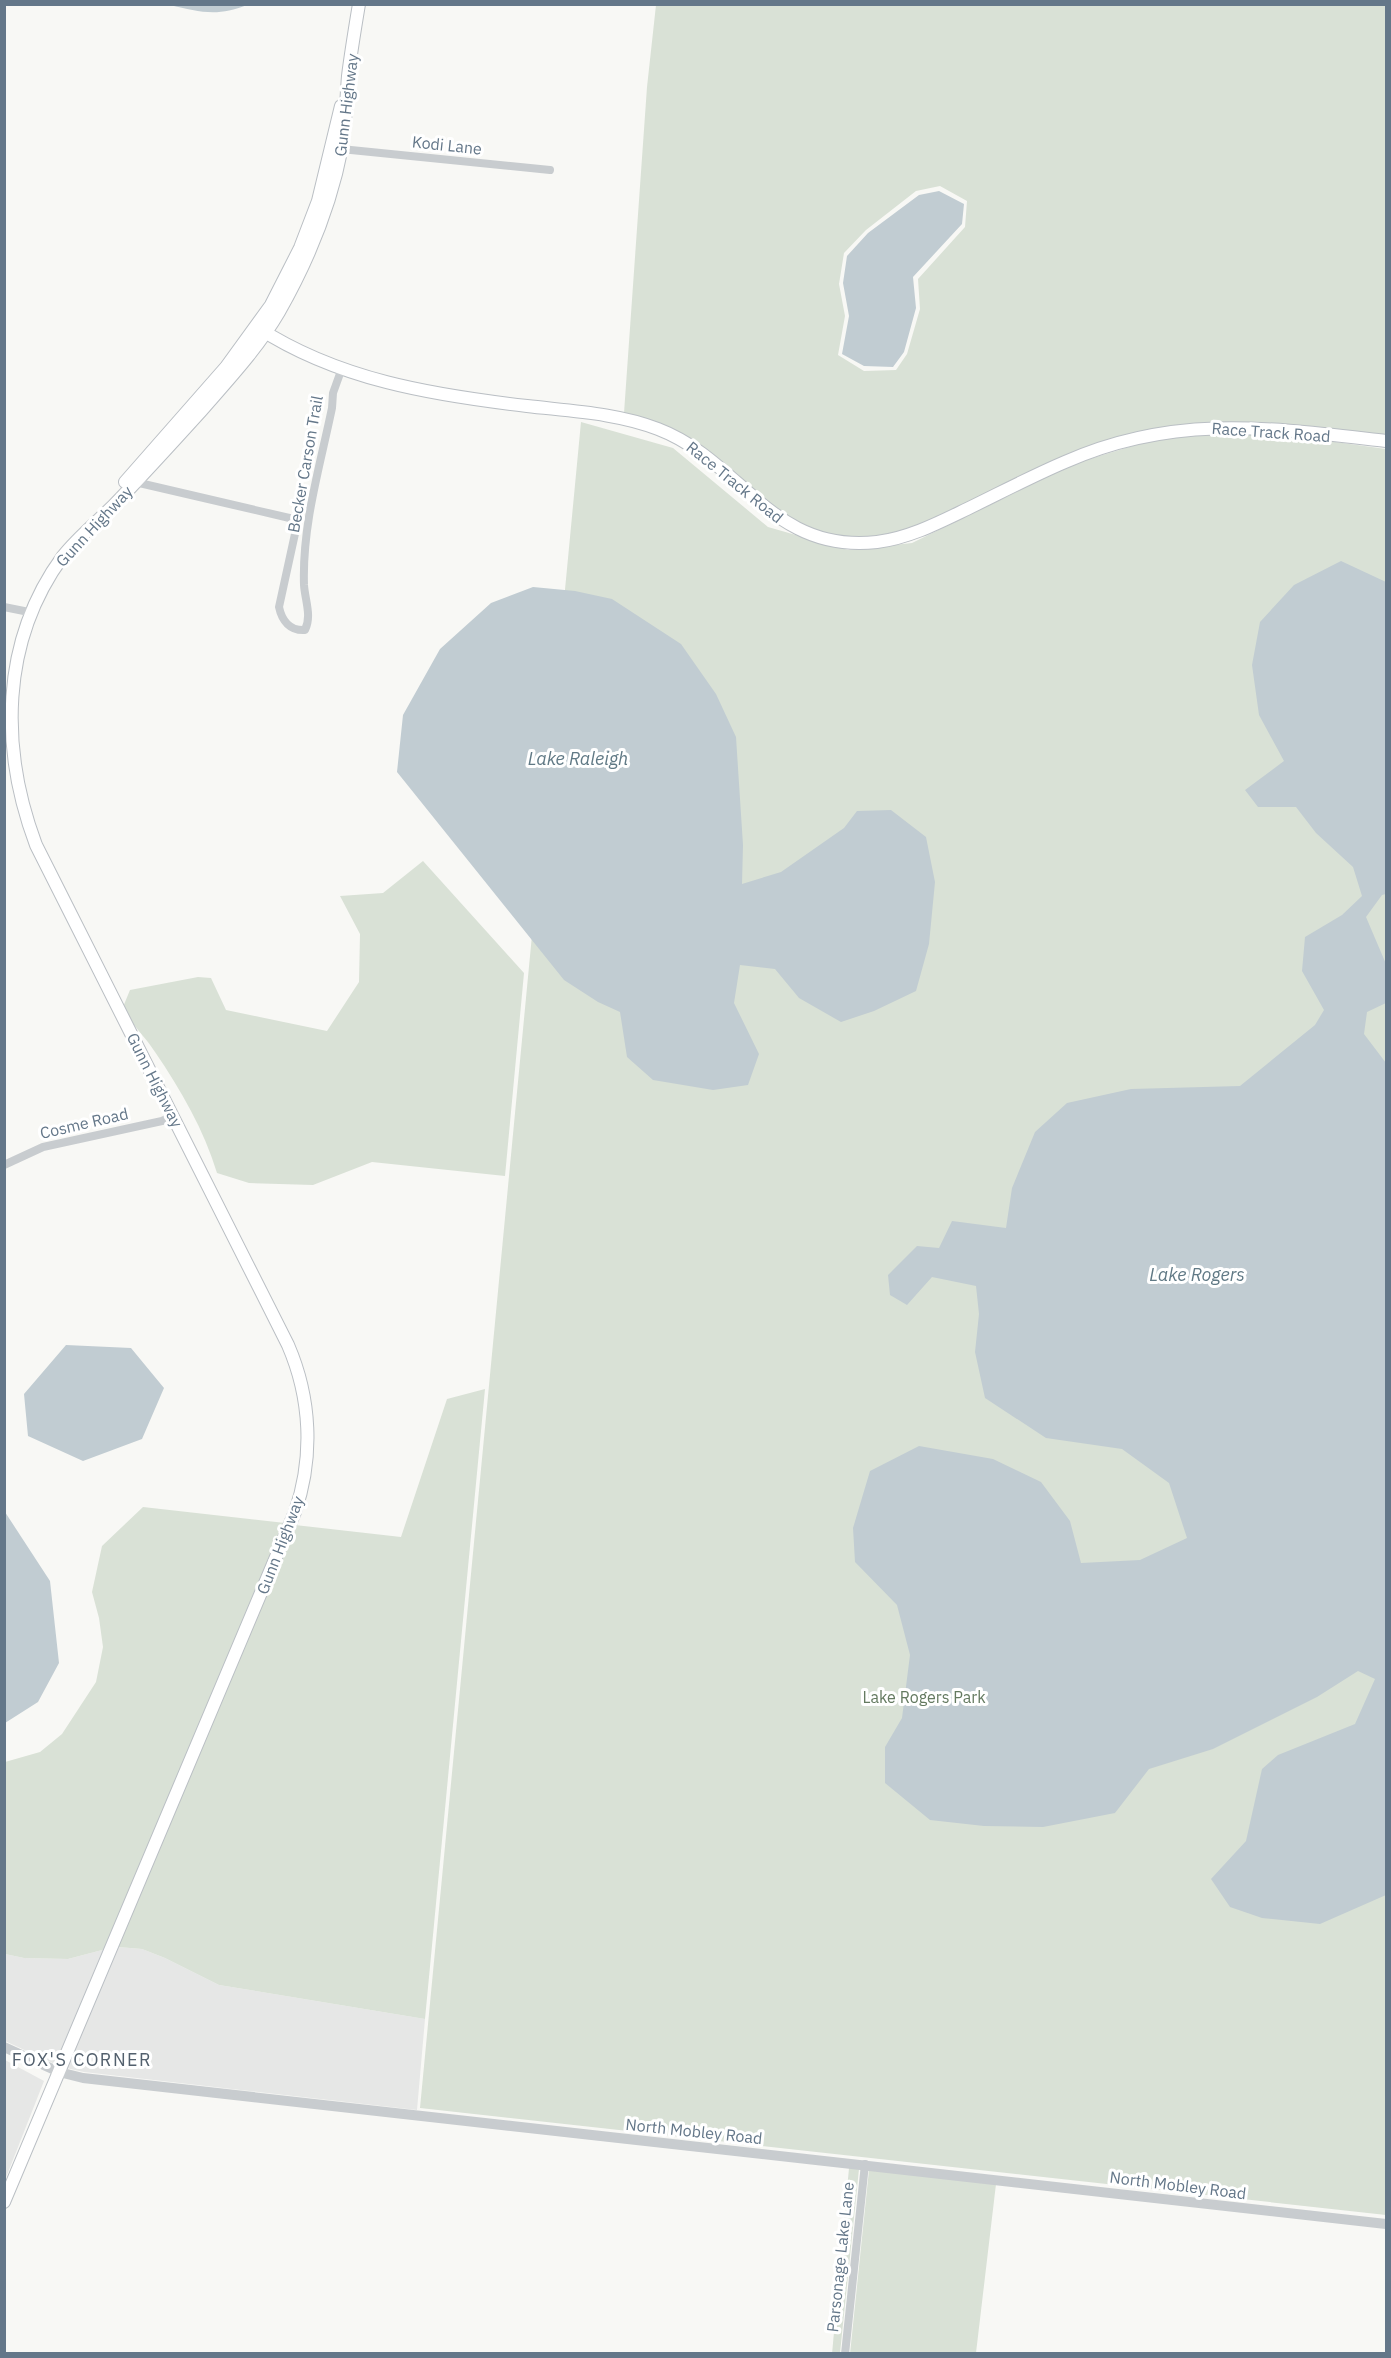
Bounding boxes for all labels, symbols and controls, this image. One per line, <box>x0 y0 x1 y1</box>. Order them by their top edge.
street label: Gunn Highway <box>330 52 362 158</box>
street label: Kodi Lane <box>411 131 483 159</box>
street label: Becker Carson Trail <box>283 394 327 534</box>
street label: Race Track Road <box>1211 418 1331 446</box>
street label: Race Track Road <box>682 437 788 527</box>
street label: Gunn Highway <box>51 481 137 571</box>
water label: Lake Raleigh <box>528 747 628 770</box>
street label: Gunn Highway <box>123 1029 187 1131</box>
street label: Cosme Road <box>38 1103 130 1143</box>
water label: Lake Rogers <box>1149 1263 1245 1286</box>
street label: Gunn Highway <box>252 1493 308 1597</box>
park label: Lake Rogers Park <box>862 1687 986 1707</box>
district label: FOX'S CORNER <box>12 2048 152 2071</box>
street label: North Mobley Road <box>625 2114 763 2148</box>
street label: North Mobley Road <box>1109 2167 1247 2203</box>
street label: Parsonage Lake Lane <box>822 2181 858 2333</box>

